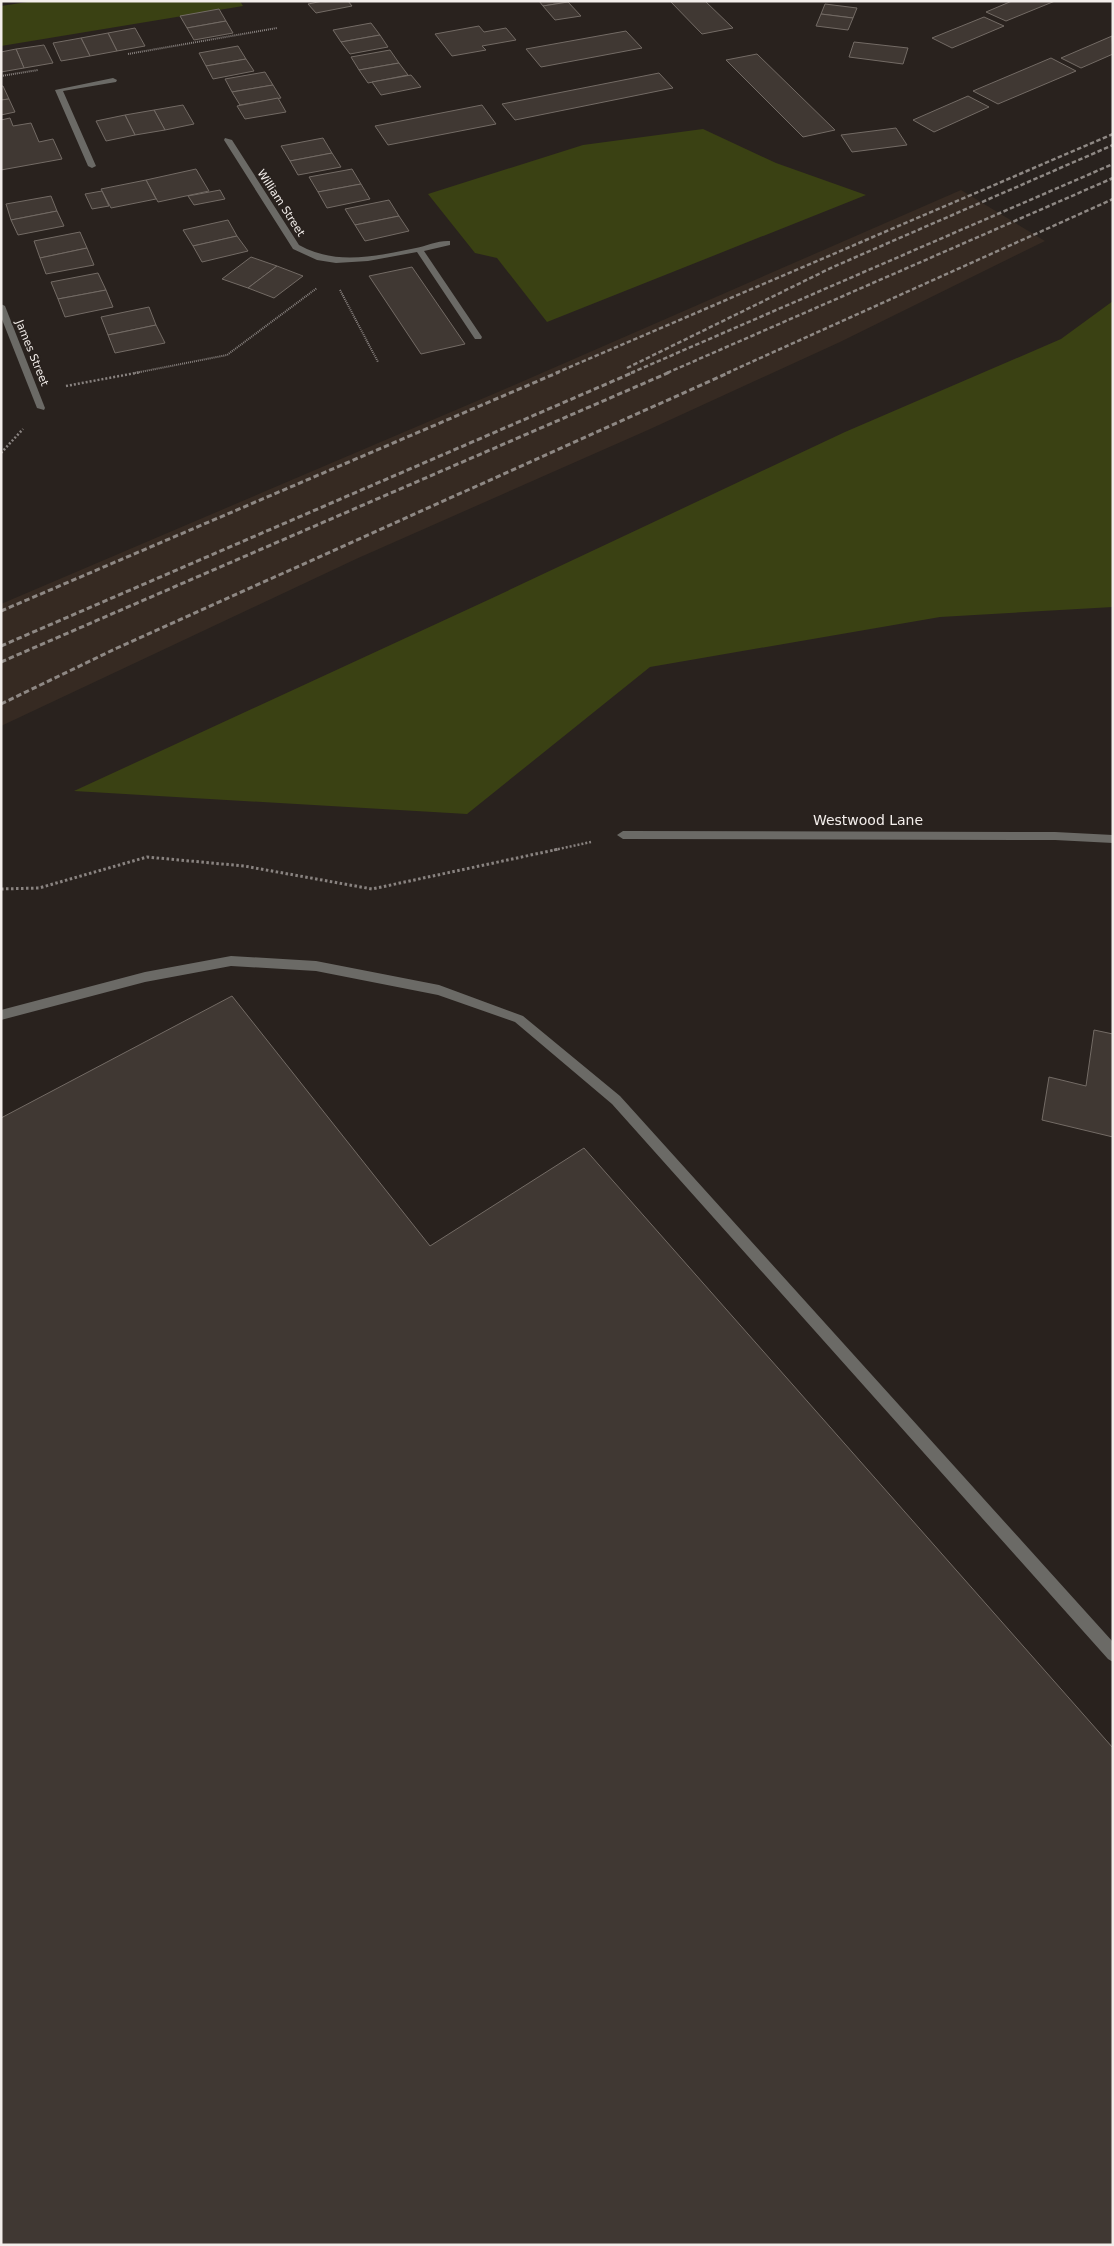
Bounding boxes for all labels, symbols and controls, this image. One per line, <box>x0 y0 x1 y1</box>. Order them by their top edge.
street label: William Street <box>255 167 308 239</box>
street label: James Street <box>12 317 51 389</box>
street label: Westwood Lane <box>813 812 923 828</box>

